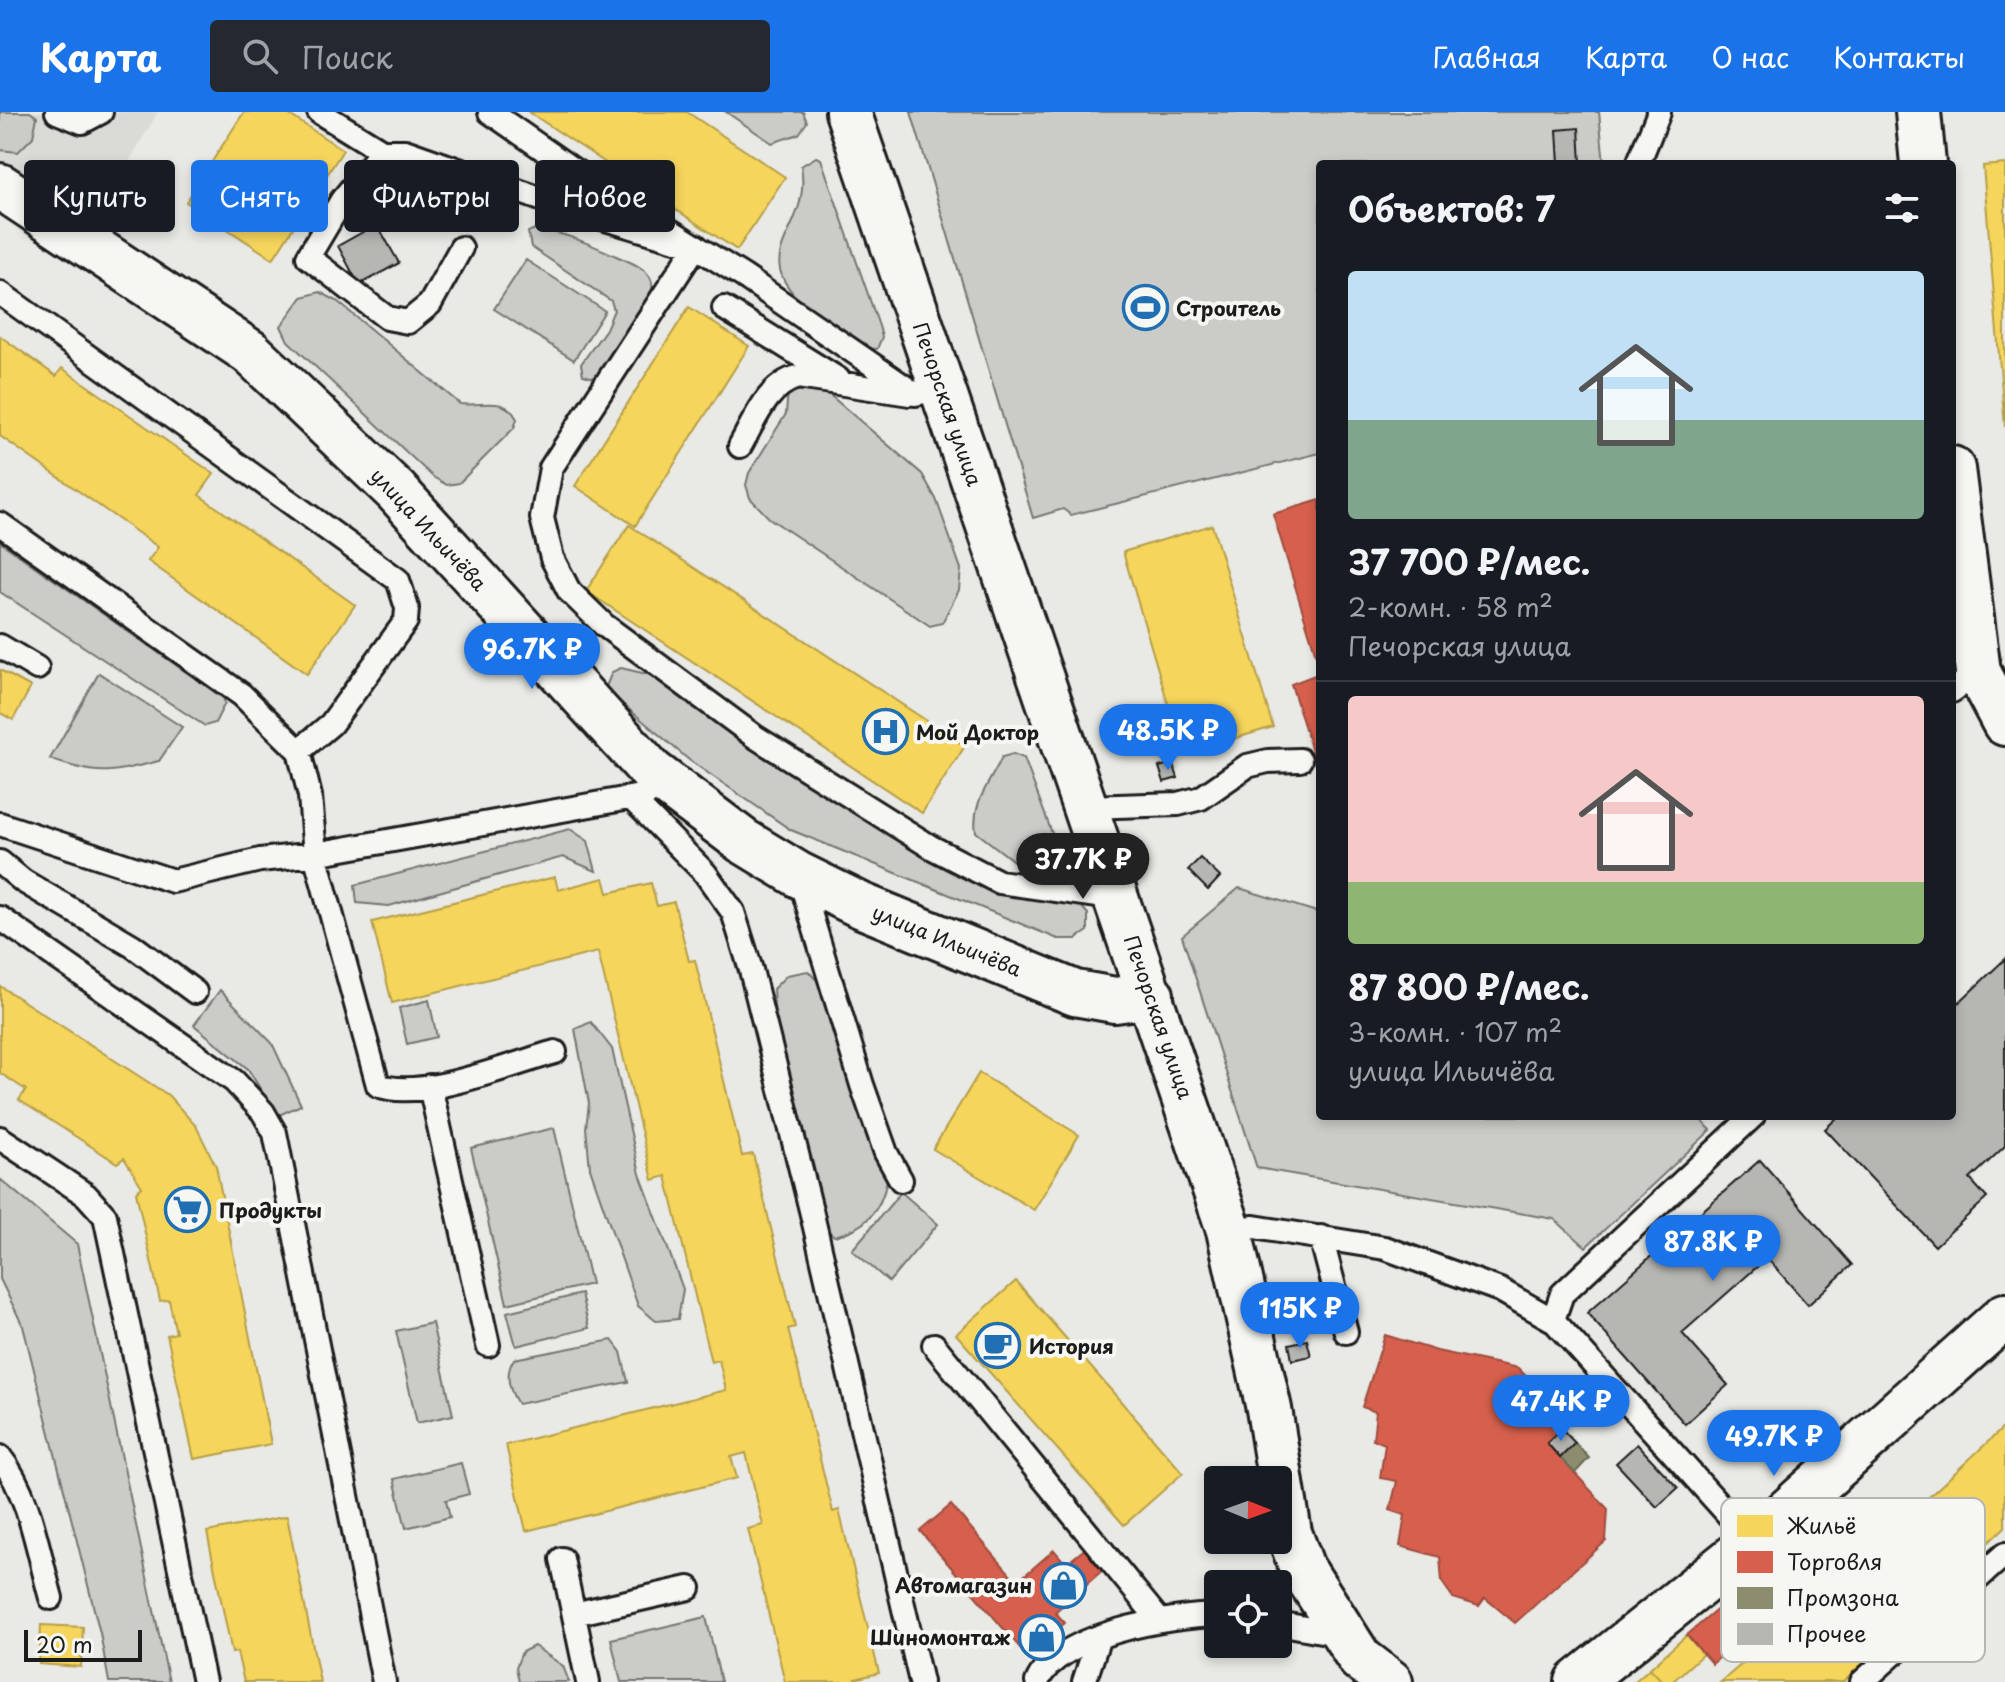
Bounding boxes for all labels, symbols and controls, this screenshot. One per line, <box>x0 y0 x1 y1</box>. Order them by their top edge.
search box <box>210 20 770 92</box>
text: Карта <box>40 28 162 85</box>
icon: search <box>238 34 282 78</box>
text: Поиск <box>302 34 393 79</box>
text: Главная <box>1433 35 1541 78</box>
text: Карта <box>1585 35 1667 78</box>
text: О нас <box>1711 35 1789 78</box>
text: Контакты <box>1833 35 1965 78</box>
chip: Купить <box>24 160 175 232</box>
chip: Снять <box>191 160 328 232</box>
chip: Фильтры <box>344 160 519 232</box>
chip: Новое <box>535 160 675 232</box>
text: Объектов: 7 <box>1348 182 1555 234</box>
icon: filters <box>1880 186 1924 230</box>
sports icon: Строитель <box>1121 284 1169 332</box>
place label: Строитель <box>1176 293 1281 323</box>
street label: Печорская улица <box>906 318 990 490</box>
icon: home <box>1564 323 1708 467</box>
street label: улица Ильичёва <box>364 461 494 598</box>
text: 37 700 ₽/мес. <box>1348 535 1590 587</box>
text: 2-комн. · 58 m² <box>1348 587 1553 626</box>
pin: 96.7K ₽ <box>458 623 606 691</box>
text: Печорская улица <box>1348 626 1571 665</box>
text: 96.7K ₽ <box>482 629 582 668</box>
pin: 48.5K ₽ <box>1094 704 1242 772</box>
hospital icon: Мой Доктор <box>861 708 909 756</box>
text: 48.5K ₽ <box>1117 710 1219 749</box>
place label: Мой Доктор <box>916 717 1039 747</box>
icon: home <box>1564 748 1708 892</box>
pin: 37.7K ₽ <box>1009 833 1157 901</box>
text: 37.7K ₽ <box>1034 839 1132 878</box>
street label: улица Ильичёва <box>868 896 1027 984</box>
street label: Печорская улица <box>1117 931 1201 1103</box>
text: 87 800 ₽/мес. <box>1348 960 1590 1012</box>
text: 3-комн. · 107 m² <box>1348 1012 1562 1051</box>
text: улица Ильичёва <box>1348 1051 1554 1090</box>
supermarket icon: Продукты <box>164 1186 212 1234</box>
place label: Продукты <box>219 1195 322 1225</box>
pin: 87.8K ₽ <box>1639 1215 1787 1283</box>
text: 87.8K ₽ <box>1663 1221 1763 1260</box>
pin: 115K ₽ <box>1235 1282 1365 1350</box>
text: 115K ₽ <box>1258 1288 1342 1327</box>
cafe icon: История <box>974 1322 1022 1370</box>
place label: История <box>1029 1331 1114 1361</box>
pin: 47.4K ₽ <box>1487 1375 1635 1443</box>
text: 47.4K ₽ <box>1511 1381 1611 1420</box>
pin: 49.7K ₽ <box>1700 1410 1848 1478</box>
text: 49.7K ₽ <box>1725 1416 1823 1455</box>
north arrow <box>1204 1466 1292 1554</box>
map controls <box>1204 1466 1292 1658</box>
legend <box>1721 1498 1985 1662</box>
text: Жильё <box>1786 1508 1856 1541</box>
text: Торговля <box>1787 1544 1882 1577</box>
shop icon: Автомагазин <box>1039 1561 1087 1609</box>
place label: Автомагазин <box>895 1570 1032 1600</box>
button: locate <box>1204 1570 1292 1658</box>
text: Промзона <box>1787 1580 1899 1613</box>
shop icon: Шиномонтаж <box>1017 1613 1065 1661</box>
text: Прочее <box>1787 1616 1867 1649</box>
place label: Шиномонтаж <box>870 1622 1010 1652</box>
scale bar <box>24 1626 142 1662</box>
text: 20 m <box>36 1627 93 1660</box>

